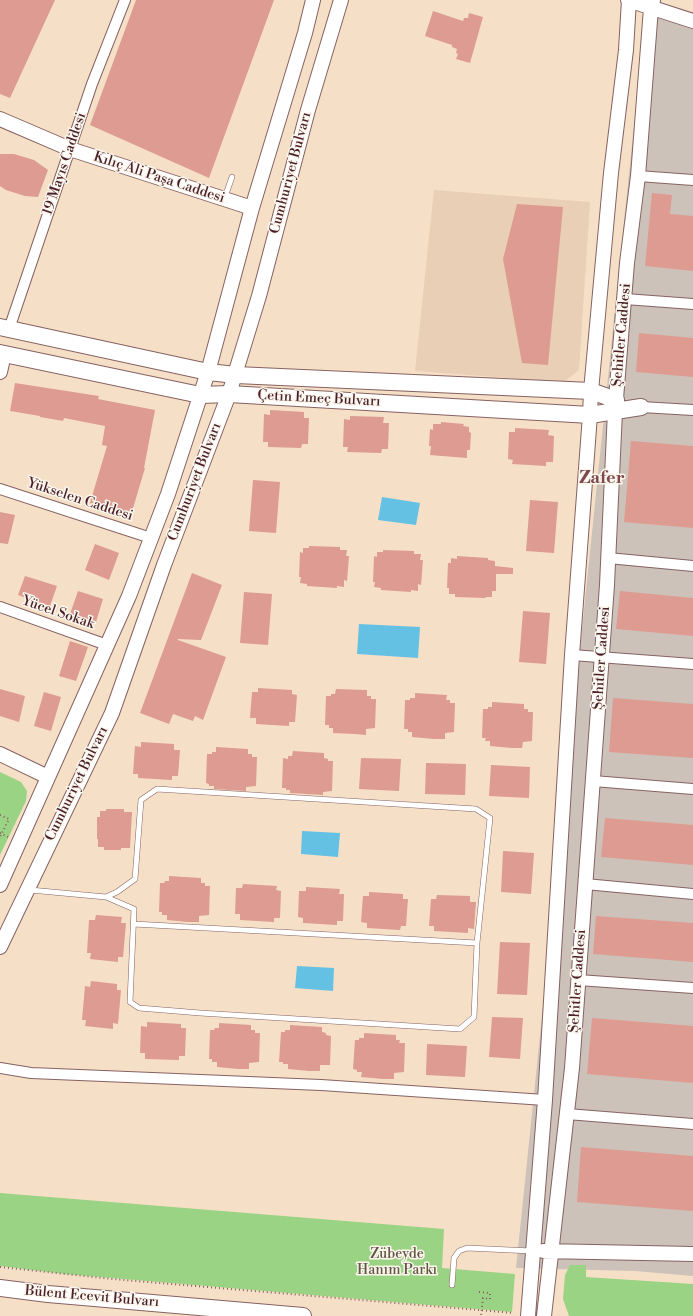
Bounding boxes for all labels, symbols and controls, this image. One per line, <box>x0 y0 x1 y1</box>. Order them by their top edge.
street label: Cumhuriyet Bulvarı <box>267 110 315 236</box>
street label: 19 Mayıs Caddesi <box>40 111 90 217</box>
street label: Kılıç Ali Paşa Caddesi <box>91 149 227 207</box>
street label: Şehitler Caddesi <box>609 283 635 387</box>
street label: Çetin Emeç Bulvarı <box>257 387 381 411</box>
street label: Cumhuriyet Bulvarı <box>165 420 225 544</box>
district label: Zafer <box>579 468 625 490</box>
street label: Yükselen Caddesi <box>25 475 135 525</box>
street label: Yücel Sokak <box>20 593 96 633</box>
street label: Şehitler Caddesi <box>590 606 614 710</box>
street label: Cumhuriyet Bulvarı <box>42 724 112 844</box>
street label: Şehitler Caddesi <box>566 929 590 1033</box>
park label: Zübeyde Hanım Parkı <box>357 1247 437 1280</box>
street label: Bülent Ecevit Bulvarı <box>24 1283 160 1311</box>

